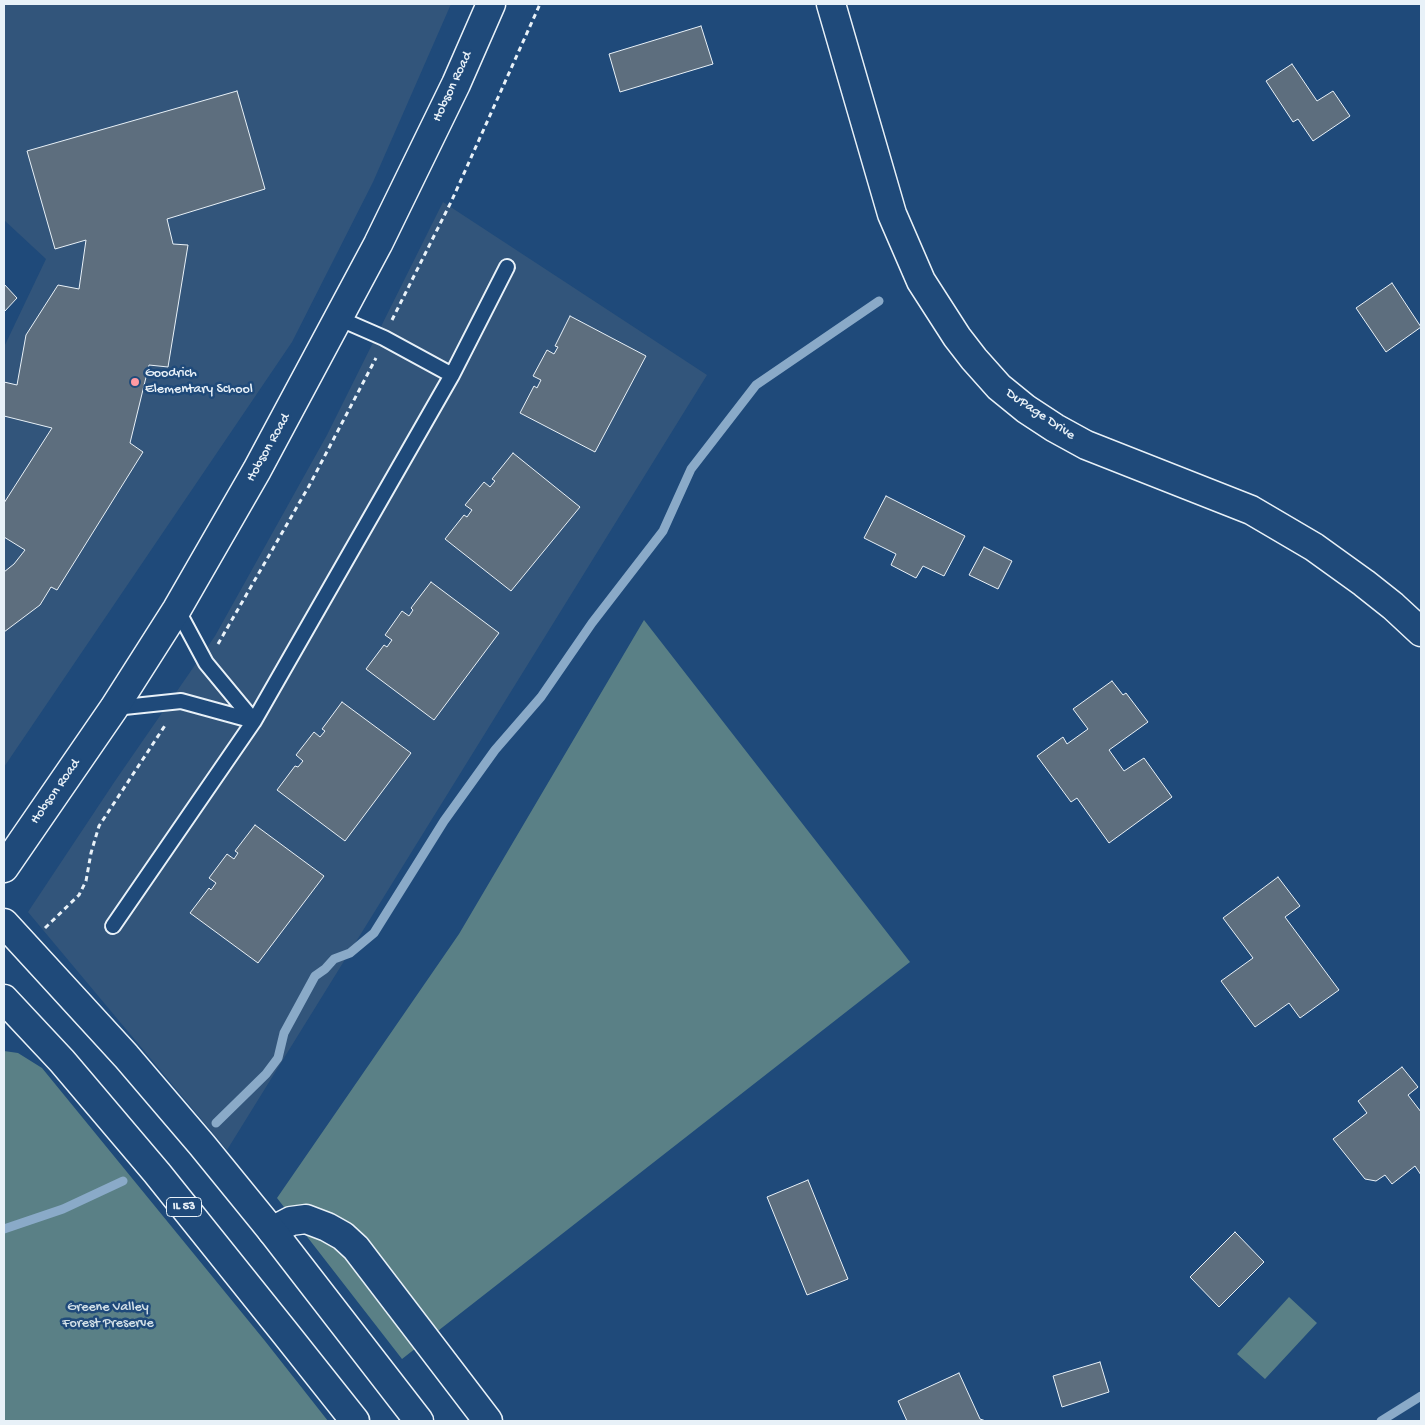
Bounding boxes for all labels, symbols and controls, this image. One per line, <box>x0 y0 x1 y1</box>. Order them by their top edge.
street label: Hobson Road <box>429 49 477 125</box>
place label: Goodrich Elementary School <box>145 366 253 398</box>
marker: Goodrich Elementary School <box>129 376 141 388</box>
street label: DuPage Drive <box>1002 386 1078 444</box>
street label: Hobson Road <box>243 411 295 485</box>
street label: Hobson Road <box>27 756 85 828</box>
road number: IL 53 <box>166 1198 202 1216</box>
park label: Greene Valley Forest Preserve <box>62 1300 154 1332</box>

